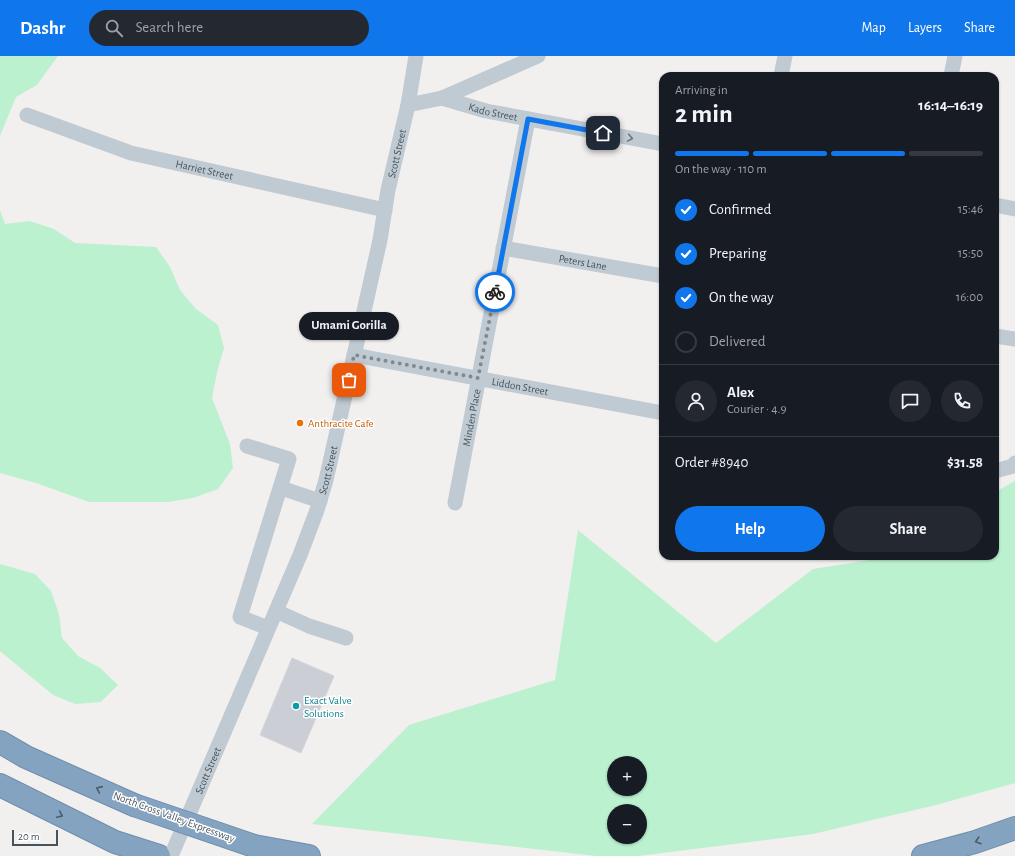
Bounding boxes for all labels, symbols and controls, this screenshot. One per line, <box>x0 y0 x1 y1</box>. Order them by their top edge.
search box <box>89 10 369 46</box>
icon: search <box>103 17 125 39</box>
text: Dashr <box>20 19 65 38</box>
text: Search here <box>135 20 203 35</box>
text: Map <box>861 21 886 35</box>
text: Layers <box>908 21 942 35</box>
text: Share <box>964 21 995 35</box>
text: Arriving in <box>675 84 728 97</box>
text: 16:14–16:19 <box>918 98 983 113</box>
street label: Kado Street <box>467 101 519 122</box>
text: 2 min <box>675 101 733 127</box>
pin <box>586 116 620 150</box>
icon: home <box>592 122 614 144</box>
street label: Scott Street <box>386 128 408 179</box>
one-way arrow <box>627 133 633 142</box>
street label: Harriet Street <box>175 158 235 181</box>
text: On the way · 110 m <box>675 163 767 176</box>
icon: check <box>675 199 697 221</box>
text: Confirmed <box>709 202 771 217</box>
text: 15:46 <box>958 203 983 216</box>
icon: check <box>675 243 697 265</box>
text: Preparing <box>709 246 766 261</box>
text: 15:50 <box>958 247 983 260</box>
street label: Peters Lane <box>558 252 608 272</box>
courier <box>475 272 515 312</box>
icon: bike <box>484 281 506 303</box>
icon: check <box>675 287 697 309</box>
text: On the way <box>709 290 774 305</box>
text: 16:00 <box>956 291 983 304</box>
callout: Umami Gorilla <box>299 312 399 340</box>
text: Umami Gorilla <box>311 319 387 332</box>
text: Delivered <box>709 334 766 349</box>
pin <box>332 363 366 397</box>
icon: bag <box>338 369 360 391</box>
street label: Liddon Street <box>491 375 550 397</box>
button: person <box>675 380 717 422</box>
button: chat <box>889 380 931 422</box>
button: phone <box>941 380 983 422</box>
text: Alex <box>727 385 754 400</box>
street label: Minden Place <box>460 388 482 447</box>
text: Courier · 4.9 <box>727 403 787 416</box>
marker: Anthracite Cafe <box>295 418 305 428</box>
place label: Anthracite Cafe <box>308 418 374 429</box>
street label: Scott Street <box>317 444 339 496</box>
text: Order #8940 <box>675 455 748 470</box>
text: $31.58 <box>947 455 983 470</box>
button: Help <box>675 506 825 552</box>
button: Share <box>833 506 983 552</box>
place label: Exact Valve Solutions <box>304 695 351 719</box>
marker: Exact Valve Solutions <box>291 701 301 711</box>
street label: Scott Street <box>193 745 223 795</box>
map controls <box>607 756 647 844</box>
button: + <box>607 756 647 796</box>
one-way arrow <box>95 786 102 794</box>
street label: North Cross Valley Expressway <box>112 790 237 844</box>
button: − <box>607 804 647 844</box>
one-way arrow <box>56 810 63 818</box>
scale bar <box>12 828 58 847</box>
text: 20 m <box>18 831 39 842</box>
one-way arrow <box>975 836 982 845</box>

